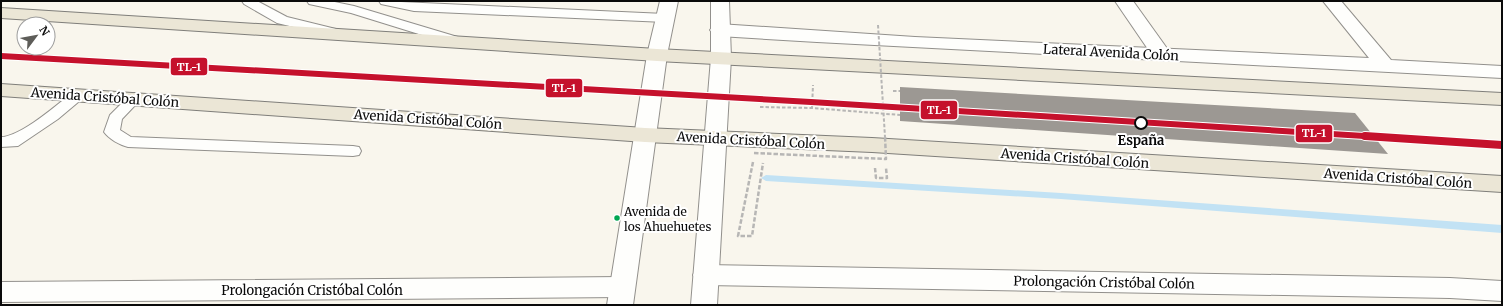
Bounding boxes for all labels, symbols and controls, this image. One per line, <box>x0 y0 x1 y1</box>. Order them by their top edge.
north arrow <box>16 16 56 56</box>
text: N <box>36 23 53 38</box>
street label: Lateral Avenida Colón <box>1043 40 1180 65</box>
line badge: TL-1 <box>170 57 208 76</box>
text: TL-1 <box>177 60 201 74</box>
line badge: TL-1 <box>545 78 583 98</box>
text: TL-1 <box>552 81 576 95</box>
street label: Avenida Cristóbal Colón <box>29 84 180 111</box>
line badge: TL-1 <box>920 100 958 120</box>
text: TL-1 <box>927 103 951 117</box>
street label: Avenida Cristóbal Colón <box>352 106 503 133</box>
marker: España <box>1134 116 1148 130</box>
line badge: TL-1 <box>1295 124 1333 143</box>
text: TL-1 <box>1302 126 1326 140</box>
street label: Avenida Cristóbal Colón <box>675 128 826 153</box>
place label: España <box>1118 132 1164 149</box>
street label: Avenida Cristóbal Colón <box>999 145 1150 172</box>
street label: Avenida Cristóbal Colón <box>1322 165 1473 192</box>
place label: Avenida de los Ahuehuetes <box>623 204 711 234</box>
marker: Avenida de los Ahuehuetes <box>612 213 622 223</box>
street label: Prolongación Cristóbal Colón <box>1013 272 1195 293</box>
street label: Prolongación Cristóbal Colón <box>221 282 403 299</box>

